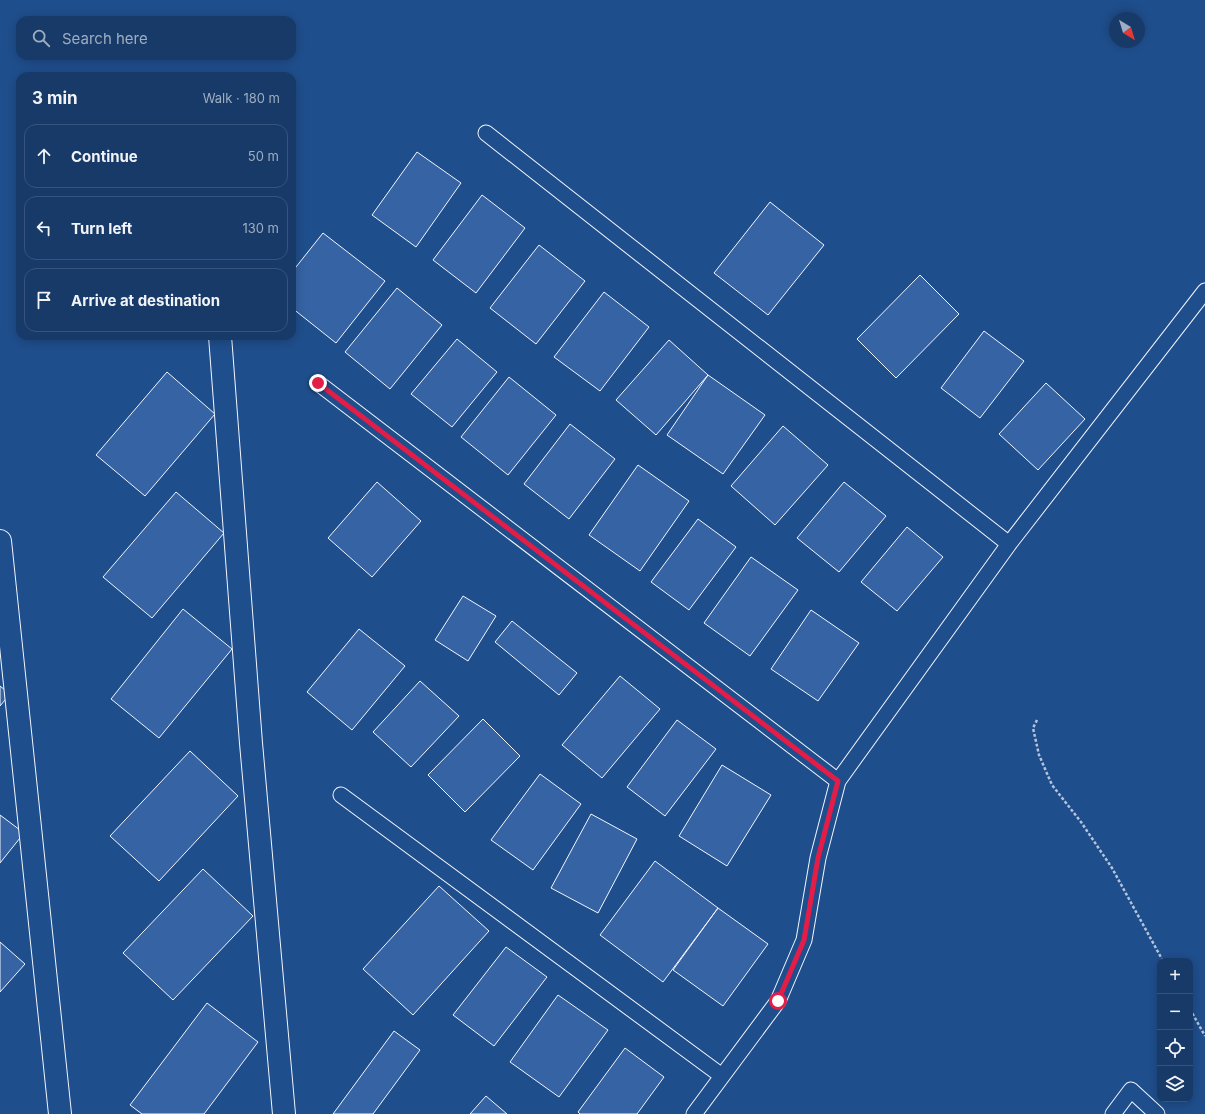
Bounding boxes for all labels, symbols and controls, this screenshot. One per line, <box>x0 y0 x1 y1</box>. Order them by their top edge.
north arrow <box>1109 12 1145 48</box>
search box <box>16 16 296 60</box>
icon: search <box>30 27 52 49</box>
text: Search here <box>62 29 148 48</box>
text: 3 min <box>32 88 78 108</box>
text: Walk · 180 m <box>203 90 280 106</box>
icon: ahead <box>33 145 55 167</box>
text: Continue <box>71 147 138 166</box>
text: 50 m <box>248 148 279 164</box>
icon: left <box>33 217 55 239</box>
text: Turn left <box>71 219 132 238</box>
text: 130 m <box>242 220 279 236</box>
icon: arrive <box>33 289 55 311</box>
text: Arrive at destination <box>71 291 220 310</box>
route end <box>309 374 327 392</box>
map controls <box>1157 958 1193 1102</box>
button: + <box>1157 958 1193 994</box>
route start <box>769 992 787 1010</box>
button: − <box>1157 994 1193 1030</box>
button: locate <box>1157 1030 1193 1066</box>
button: layers <box>1157 1066 1193 1102</box>

